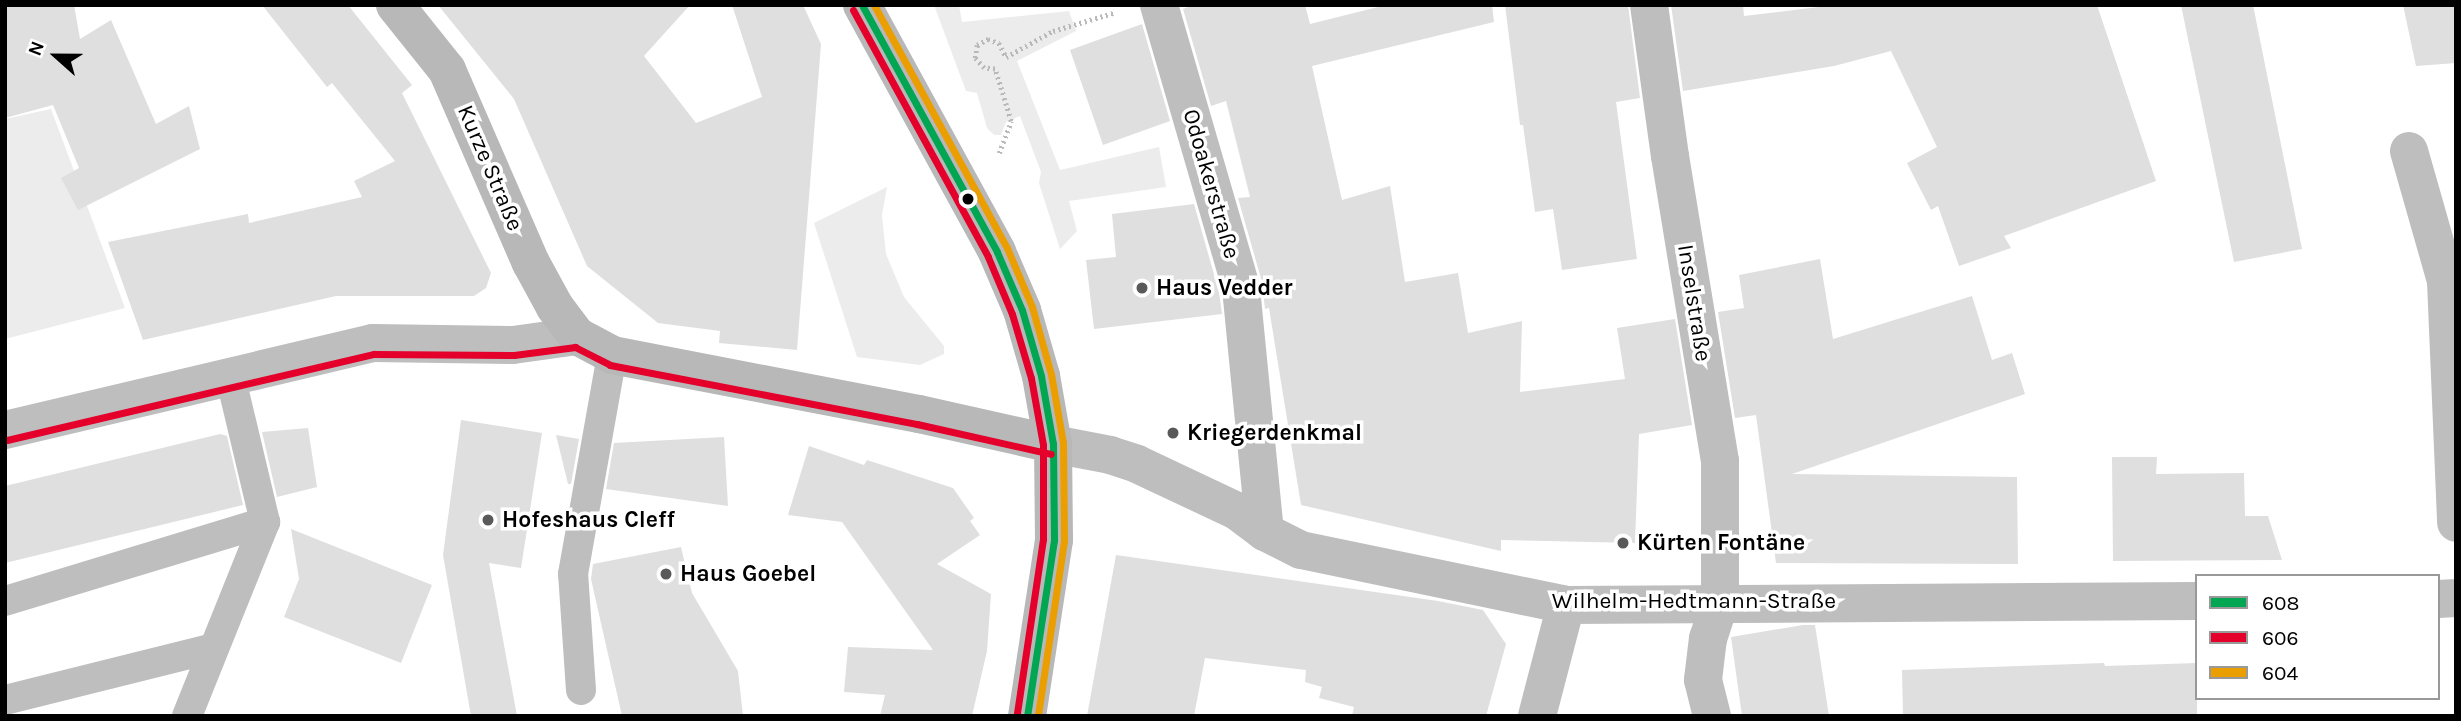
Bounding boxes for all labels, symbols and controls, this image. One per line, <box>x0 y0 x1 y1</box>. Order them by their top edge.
north arrow <box>21 21 91 91</box>
text: N <box>24 38 49 59</box>
street label: Kurze Straße <box>451 101 529 235</box>
street label: Odoakerstraße <box>1176 106 1246 262</box>
unlabelled marker <box>961 192 975 206</box>
street label: Inselstraße <box>1671 242 1717 364</box>
place label: Haus Vedder <box>1156 274 1293 302</box>
marker: Haus Vedder <box>1134 280 1150 296</box>
place label: Kriegerdenkmal <box>1187 419 1362 447</box>
marker: Kriegerdenkmal <box>1165 425 1181 441</box>
place label: Hofeshaus Cleff <box>502 506 675 534</box>
marker: Hofeshaus Cleff <box>480 512 496 528</box>
place label: Kürten Fontäne <box>1637 529 1805 557</box>
marker: Kürten Fontäne <box>1615 535 1631 551</box>
place label: Haus Goebel <box>680 560 816 588</box>
marker: Haus Goebel <box>658 566 674 582</box>
legend <box>2195 574 2440 700</box>
street label: Wilhelm-Hedtmann-Straße <box>1552 587 1836 615</box>
text: 608 <box>2262 591 2299 615</box>
text: 606 <box>2262 626 2299 650</box>
text: 604 <box>2262 661 2298 685</box>

